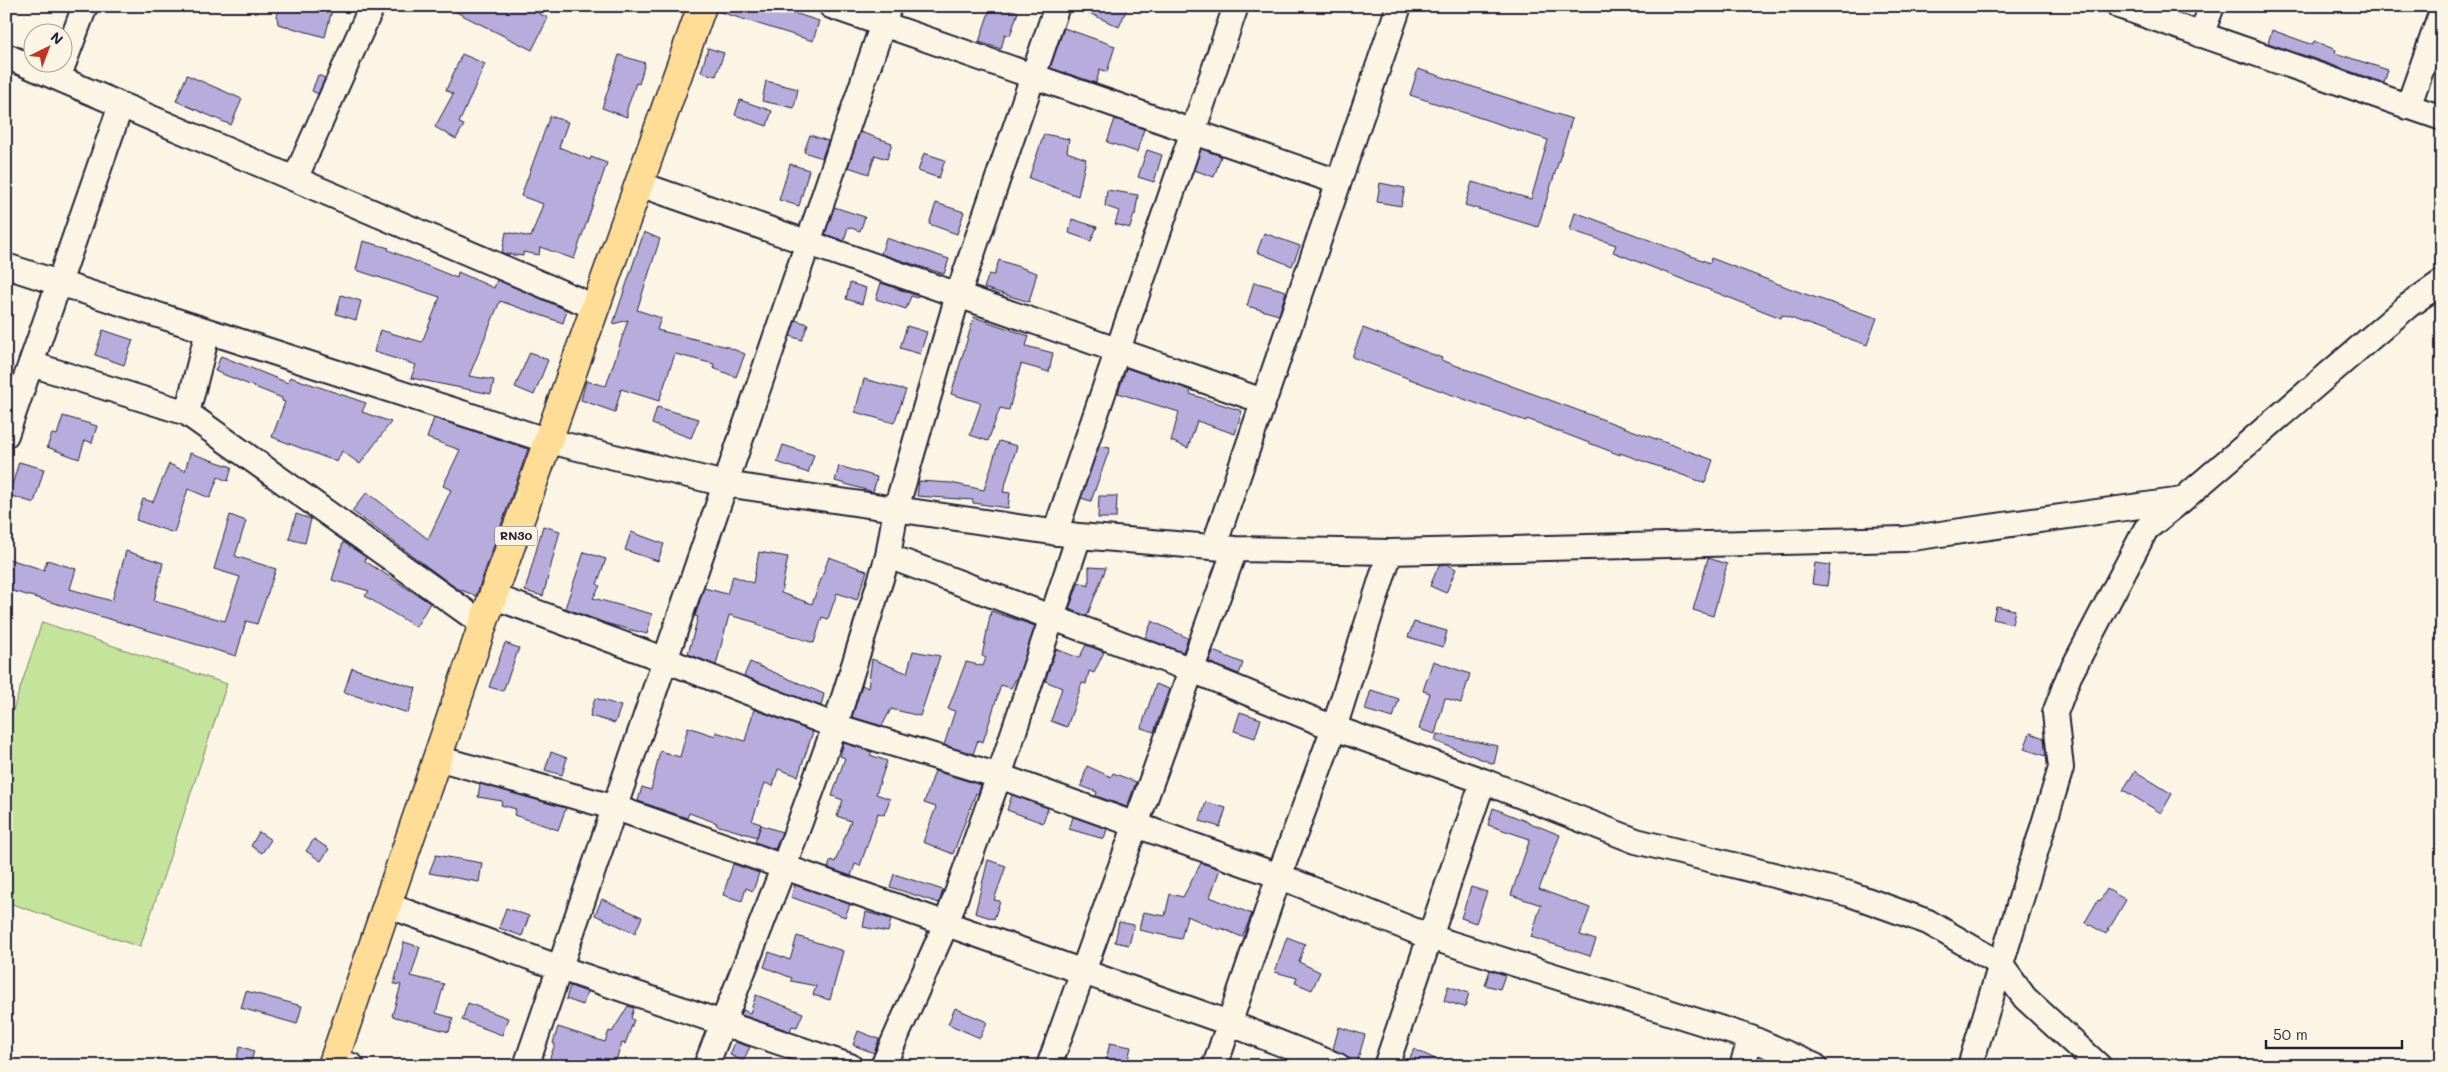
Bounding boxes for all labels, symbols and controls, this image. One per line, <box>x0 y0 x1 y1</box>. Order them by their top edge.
north arrow <box>22 22 72 72</box>
text: N <box>47 27 67 49</box>
road number: RN30 <box>495 526 537 546</box>
scale bar <box>2266 1017 2402 1049</box>
text: 50 m <box>2273 1024 2308 1044</box>

